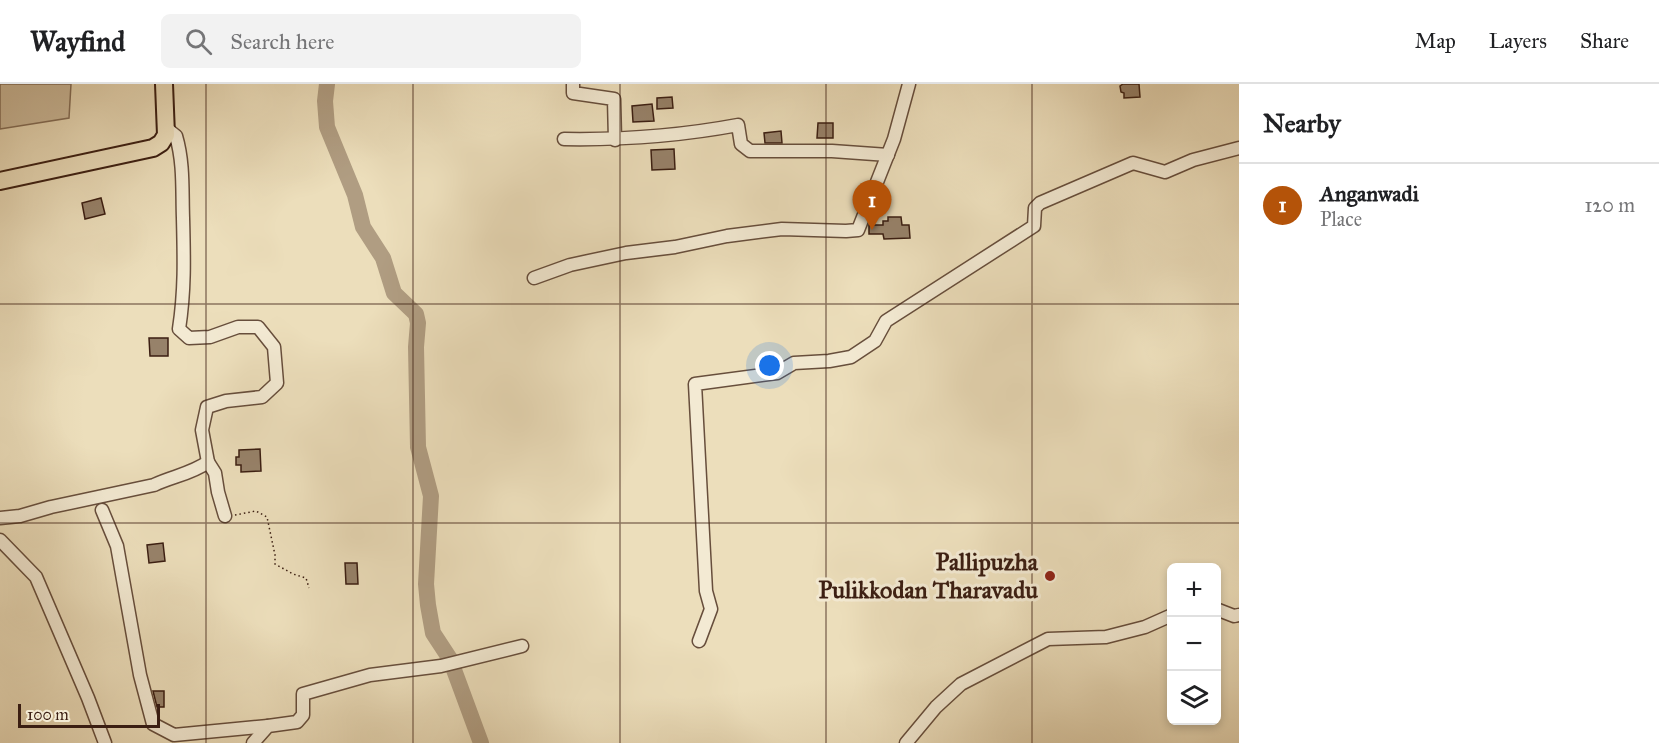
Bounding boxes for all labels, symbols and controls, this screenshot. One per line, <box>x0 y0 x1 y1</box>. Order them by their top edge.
search box <box>161 14 581 68</box>
text: Wayfind <box>30 24 125 59</box>
icon: search <box>182 25 215 58</box>
text: Search here <box>230 28 334 55</box>
text: Map <box>1415 28 1456 54</box>
text: Layers <box>1489 28 1547 54</box>
text: Share <box>1580 28 1629 54</box>
text: Nearby <box>1263 107 1341 139</box>
pin: 1 <box>852 180 892 230</box>
text: Anganwadi <box>1320 180 1419 207</box>
text: 1 <box>1279 193 1286 217</box>
text: 120 m <box>1584 193 1635 217</box>
text: Place <box>1320 207 1362 231</box>
your location <box>755 351 784 380</box>
place label: Pallipuzha Pulikkodan Tharavadu <box>818 547 1039 605</box>
map controls <box>1167 563 1221 725</box>
button: + <box>1167 563 1221 617</box>
marker: Pallipuzha Pulikkodan Tharavadu <box>1043 569 1057 583</box>
button: − <box>1167 617 1221 671</box>
button: layers <box>1167 671 1221 725</box>
scale bar <box>18 701 160 728</box>
text: 100 m <box>27 705 69 724</box>

